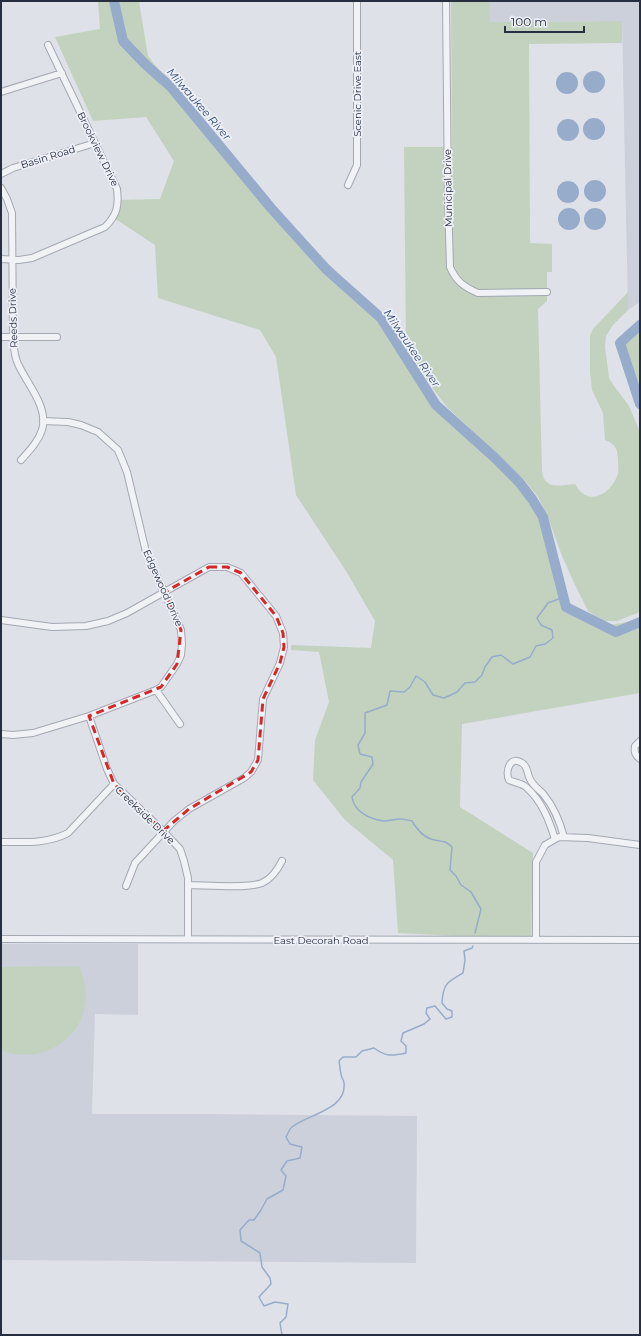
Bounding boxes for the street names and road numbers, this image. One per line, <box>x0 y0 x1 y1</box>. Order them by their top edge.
street label: Scenic Drive East <box>351 51 364 137</box>
street label: Brookview Drive <box>74 110 122 188</box>
street label: Basin Road <box>19 143 77 171</box>
street label: Municipal Drive <box>441 149 455 227</box>
street label: Reeds Drive <box>5 288 21 348</box>
street label: Edgewood Drive <box>140 547 186 629</box>
street label: Creekside Drive <box>112 783 178 847</box>
street label: East Decorah Road <box>273 934 369 947</box>

